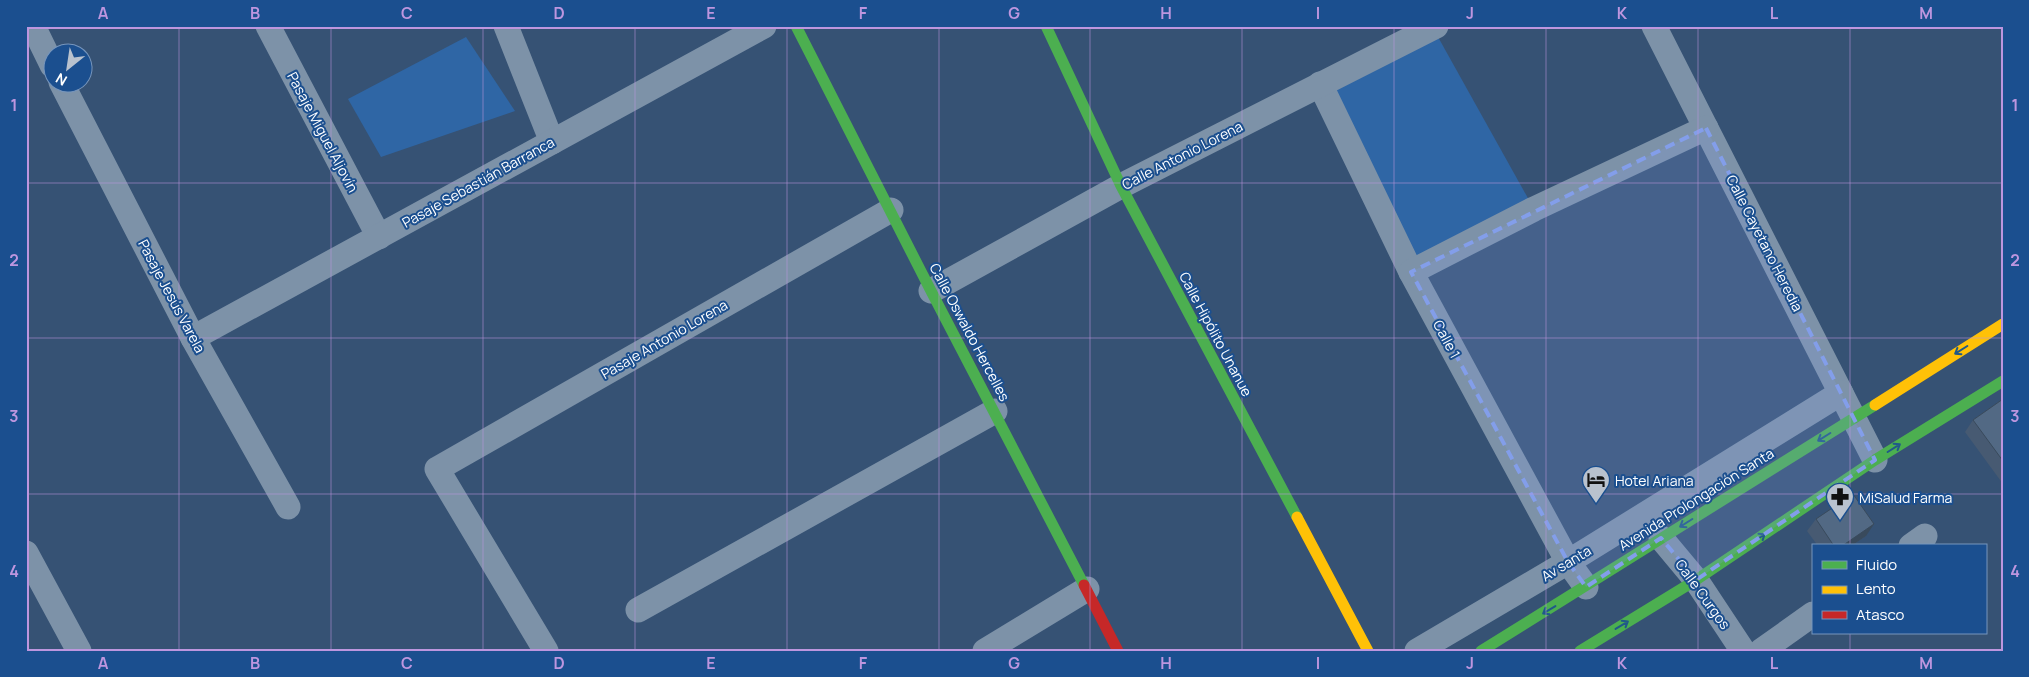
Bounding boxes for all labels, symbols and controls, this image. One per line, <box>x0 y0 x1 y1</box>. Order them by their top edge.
text: A <box>98 2 109 24</box>
text: B <box>250 2 260 24</box>
text: C <box>401 2 413 24</box>
text: D <box>553 2 565 24</box>
text: E <box>706 2 716 24</box>
text: F <box>859 2 868 24</box>
text: G <box>1008 2 1020 24</box>
text: H <box>1160 2 1172 24</box>
text: I <box>1316 2 1320 24</box>
text: J <box>1466 2 1474 24</box>
text: K <box>1617 2 1628 24</box>
text: L <box>1770 2 1779 24</box>
text: M <box>1919 2 1933 24</box>
north arrow <box>42 42 92 92</box>
street label: Pasaje Miguel Aljovín <box>283 68 363 196</box>
text: N <box>52 69 70 90</box>
text: 1 <box>10 94 18 116</box>
text: 1 <box>2011 94 2019 116</box>
street label: Calle Antonio Lorena <box>1118 116 1246 194</box>
street label: Pasaje Sebastián Barranca <box>399 132 557 232</box>
street label: Calle Cayetano Heredia <box>1722 171 1808 315</box>
street label: Pasaje Jesús Varela <box>134 236 210 356</box>
text: 2 <box>9 249 19 271</box>
text: 2 <box>2010 249 2020 271</box>
street label: Calle Oswaldo Hercelles <box>926 260 1014 404</box>
street label: Calle Hipólito Unanue <box>1175 268 1257 400</box>
street label: Pasaje Antonio Lorena <box>597 295 731 383</box>
street label: Calle 1 <box>1429 317 1465 361</box>
one-way arrow <box>1955 346 1969 356</box>
text: 3 <box>9 405 19 427</box>
text: 3 <box>2010 405 2020 427</box>
one-way arrow <box>1817 432 1831 442</box>
street label: Avenida Prolongación Santa <box>1615 443 1777 555</box>
one-way arrow <box>1887 443 1901 453</box>
hotel icon: Hotel Ariana <box>1581 465 1611 504</box>
place label: Hotel Ariana <box>1615 471 1694 490</box>
pharmacy icon: MiSalud Farma <box>1825 482 1855 521</box>
place label: MiSalud Farma <box>1859 488 1952 507</box>
one-way arrow <box>1679 518 1693 528</box>
one-way arrow <box>1752 533 1766 543</box>
street label: Av santa <box>1538 541 1594 585</box>
legend <box>1812 544 1986 634</box>
text: Fluido <box>1856 554 1897 575</box>
street label: Calle Curgos <box>1671 555 1735 633</box>
text: 4 <box>9 560 19 582</box>
text: 4 <box>2010 560 2020 582</box>
text: Lento <box>1856 578 1896 599</box>
text: Atasco <box>1856 604 1904 625</box>
one-way arrow <box>1542 605 1556 615</box>
one-way arrow <box>1614 620 1628 630</box>
text: A <box>98 652 109 674</box>
text: B <box>250 652 260 674</box>
text: C <box>401 652 413 674</box>
text: D <box>553 652 565 674</box>
text: E <box>706 652 716 674</box>
text: F <box>859 652 868 674</box>
text: G <box>1008 652 1020 674</box>
text: H <box>1160 652 1172 674</box>
text: I <box>1316 652 1320 674</box>
text: J <box>1466 652 1474 674</box>
text: K <box>1617 652 1628 674</box>
text: L <box>1770 652 1779 674</box>
text: M <box>1919 652 1933 674</box>

